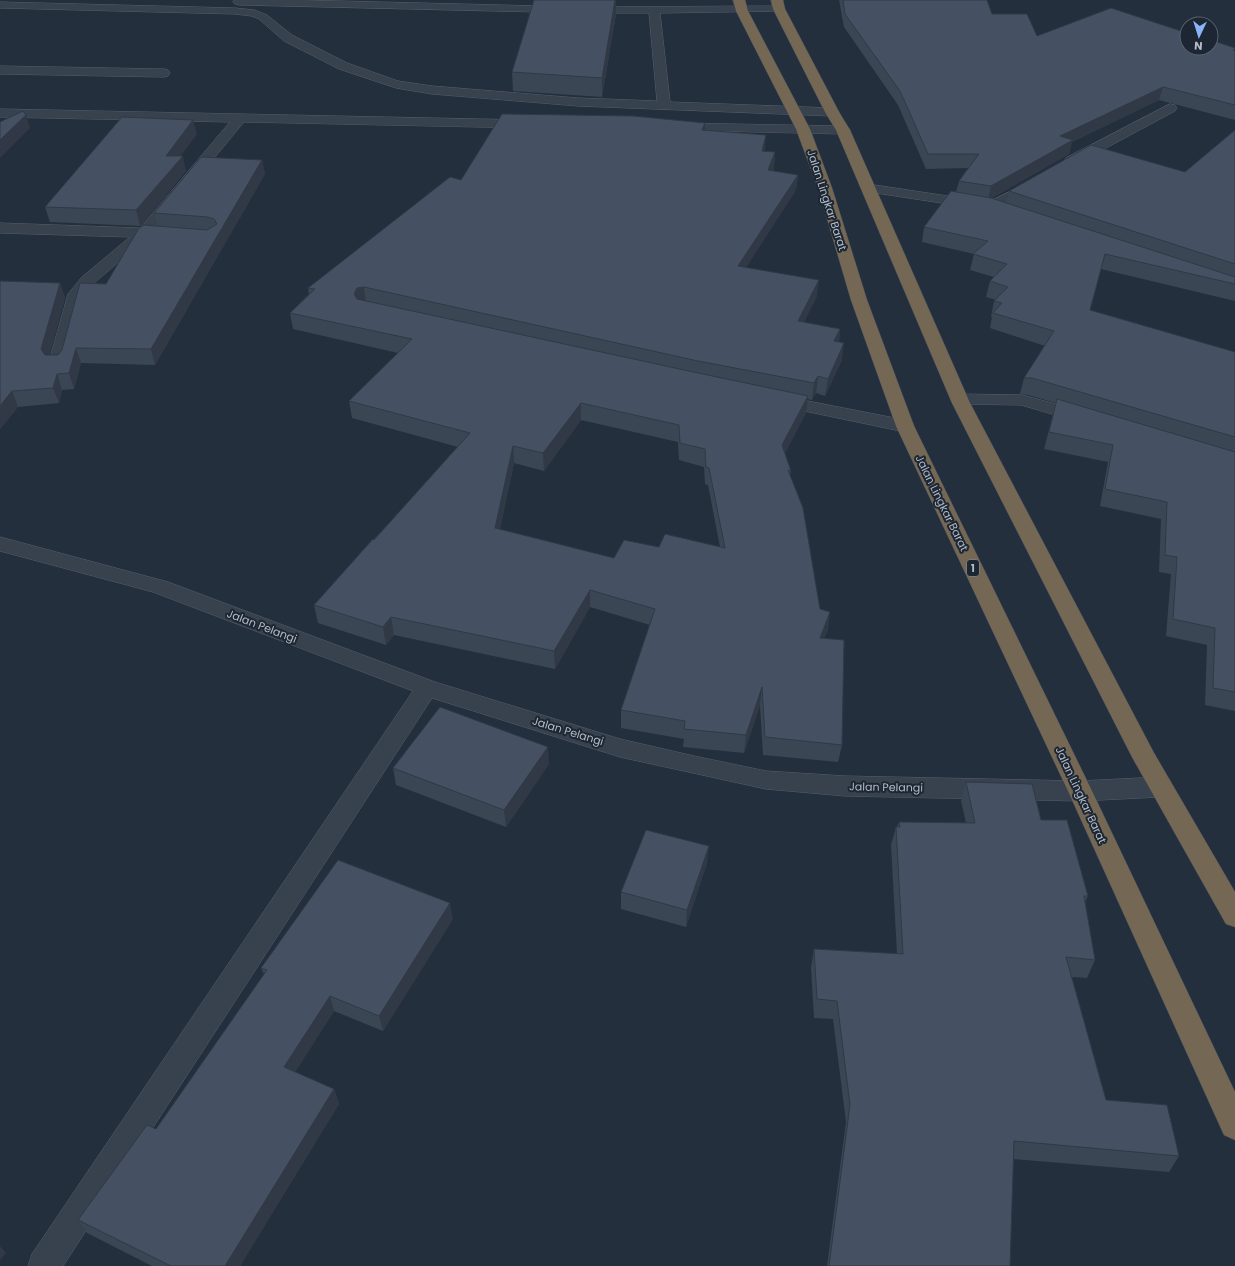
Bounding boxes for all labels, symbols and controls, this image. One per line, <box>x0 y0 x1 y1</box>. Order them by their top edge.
north arrow <box>1179 16 1219 56</box>
text: N <box>1194 38 1203 54</box>
street label: Jalan Lingkar Barat <box>803 148 851 252</box>
street label: Jalan Lingkar Barat <box>912 452 972 554</box>
road number: 1 <box>967 560 979 576</box>
street label: Jalan Pelangi <box>225 605 300 647</box>
street label: Jalan Pelangi <box>530 713 606 750</box>
street label: Jalan Lingkar Barat <box>1052 744 1110 846</box>
street label: Jalan Pelangi <box>849 778 923 796</box>

